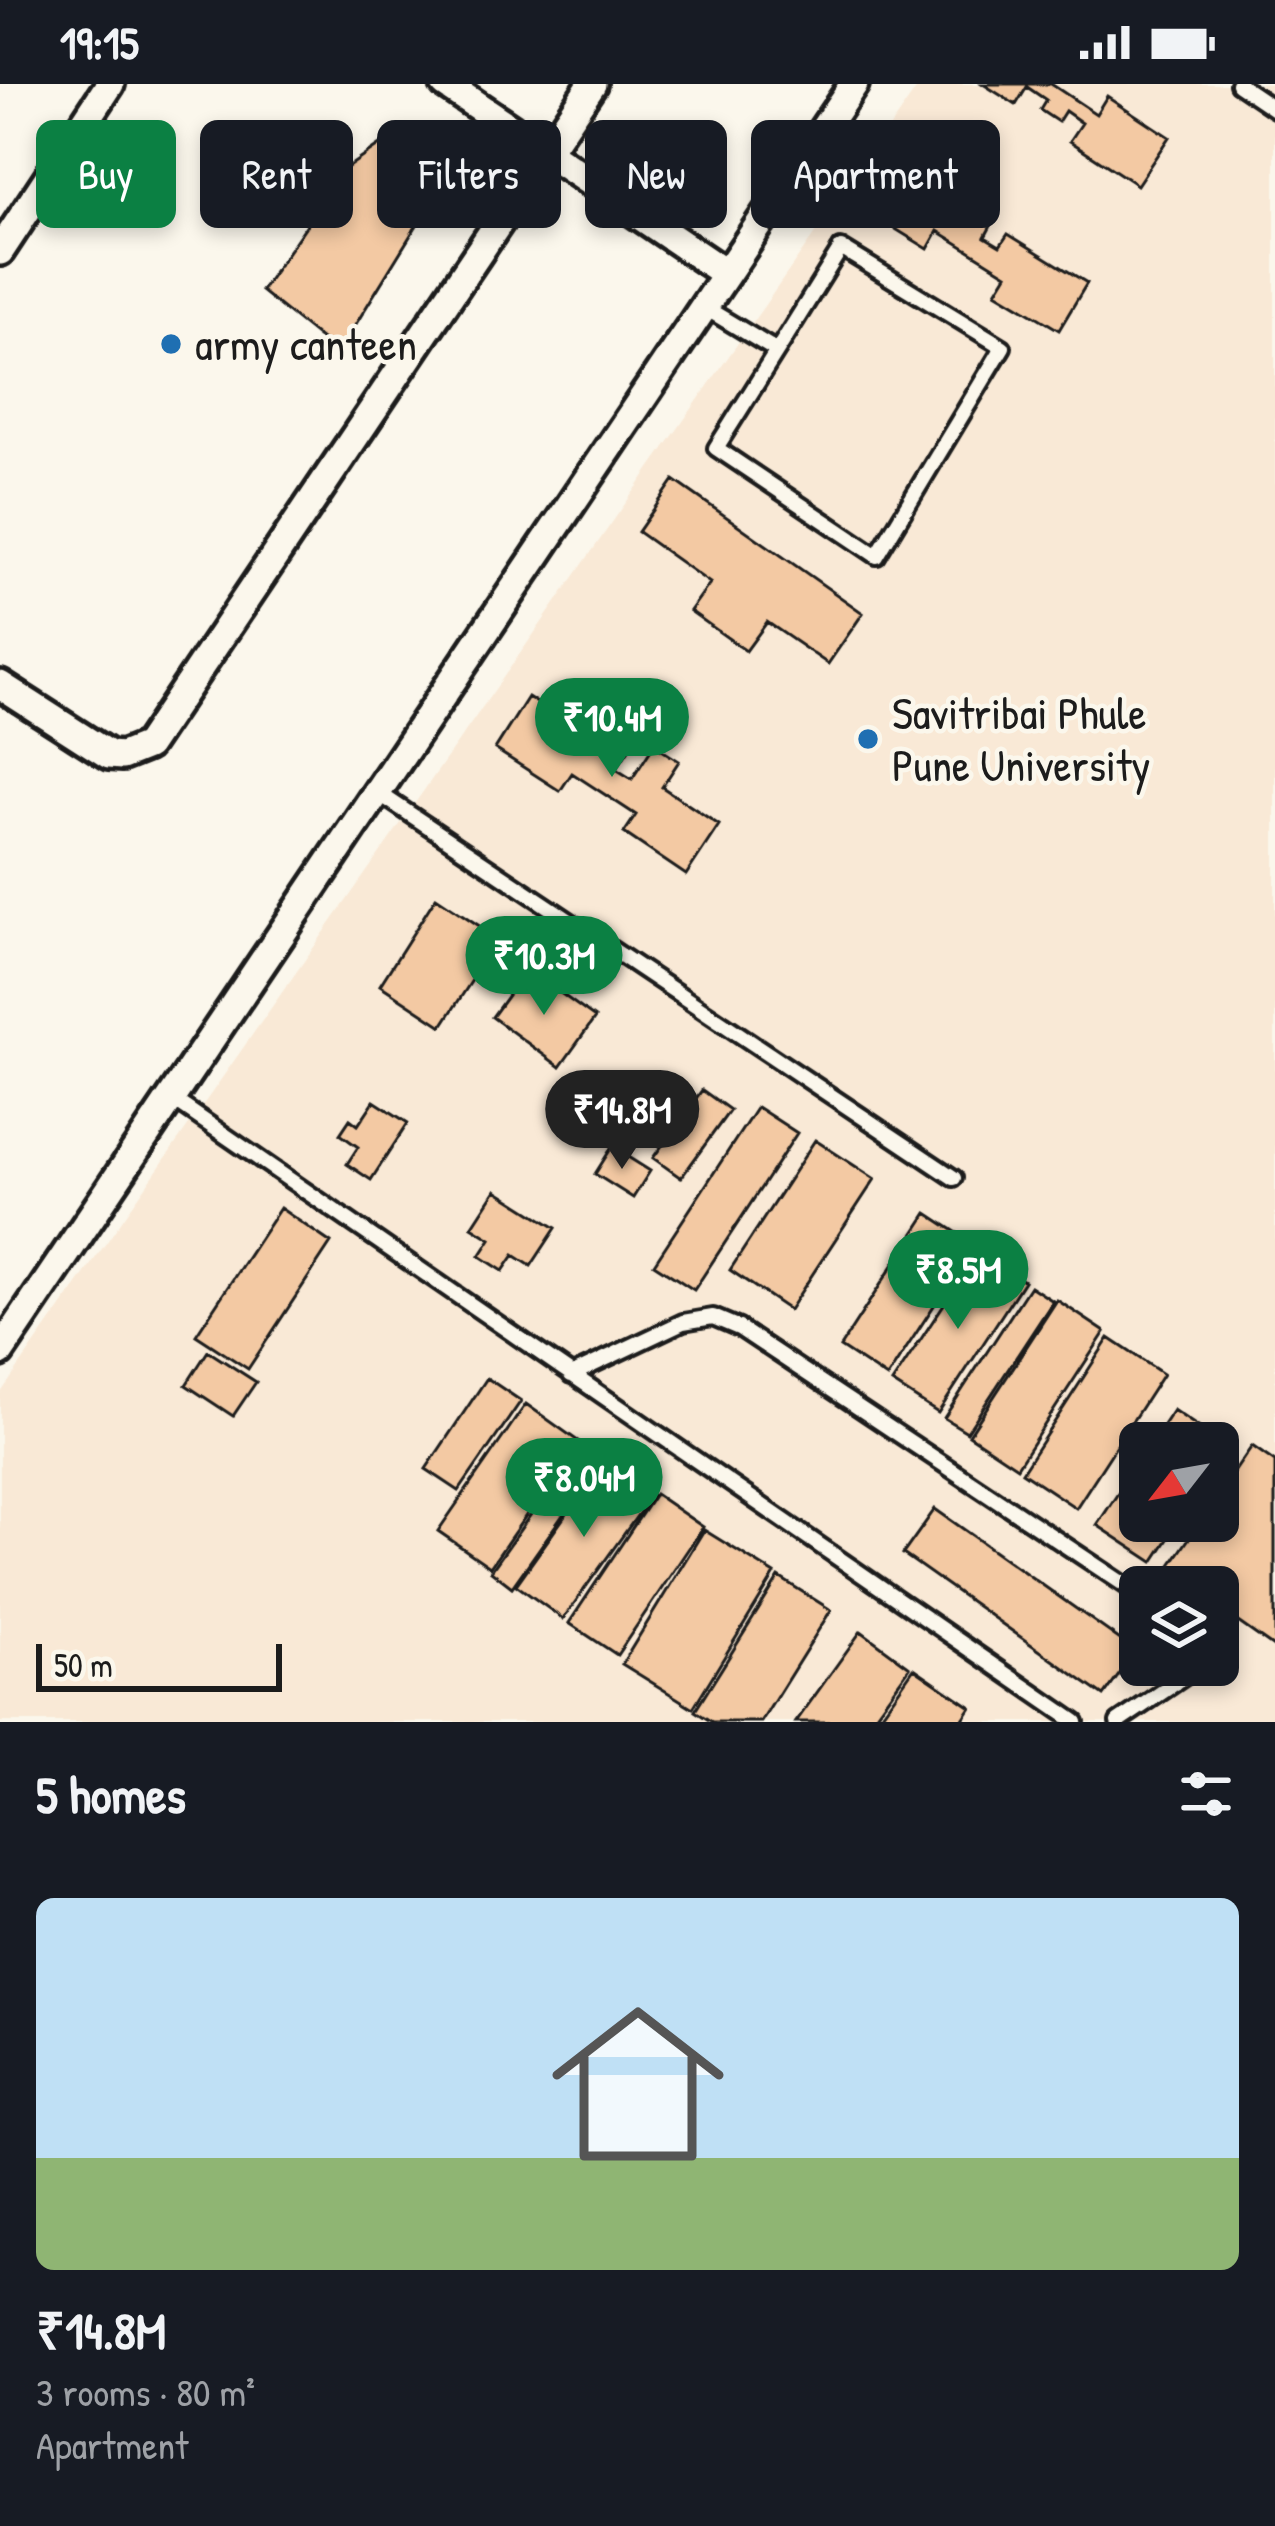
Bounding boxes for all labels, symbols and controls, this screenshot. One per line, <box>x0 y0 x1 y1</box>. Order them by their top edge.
text: 19:15 <box>60 12 139 73</box>
chip: Buy <box>36 120 176 228</box>
chip: Rent <box>200 120 353 228</box>
chip: Filters <box>377 120 561 228</box>
chip: New <box>585 120 727 228</box>
chip: Apartment <box>751 120 1000 228</box>
place label: army canteen <box>195 313 417 374</box>
marker: army canteen <box>158 331 184 357</box>
pin: ₹10.4M <box>514 678 710 780</box>
place label: Savitribai Phule Pune University <box>892 682 1151 795</box>
text: ₹10.4M <box>562 690 662 743</box>
marker: Savitribai Phule Pune University <box>855 726 881 752</box>
pin: ₹10.3M <box>446 916 642 1018</box>
text: ₹10.3M <box>493 928 595 981</box>
pin: ₹14.8M <box>524 1070 720 1172</box>
text: ₹14.8M <box>572 1082 672 1135</box>
pin: ₹8.5M <box>874 1230 1042 1332</box>
text: ₹8.5M <box>914 1242 1002 1295</box>
north arrow <box>1119 1422 1239 1542</box>
map controls <box>1119 1422 1239 1686</box>
pin: ₹8.04M <box>486 1438 682 1540</box>
text: ₹8.04M <box>533 1450 635 1503</box>
button: layers <box>1119 1566 1239 1686</box>
scale bar <box>36 1638 282 1691</box>
text: 50 m <box>54 1643 113 1687</box>
text: 5 homes <box>36 1760 186 1829</box>
icon: filters <box>1173 1761 1239 1827</box>
icon: home <box>530 1976 746 2192</box>
text: ₹14.8M <box>36 2296 166 2365</box>
text: 3 rooms · 80 m² <box>36 2365 255 2418</box>
text: Apartment <box>36 2418 189 2471</box>

